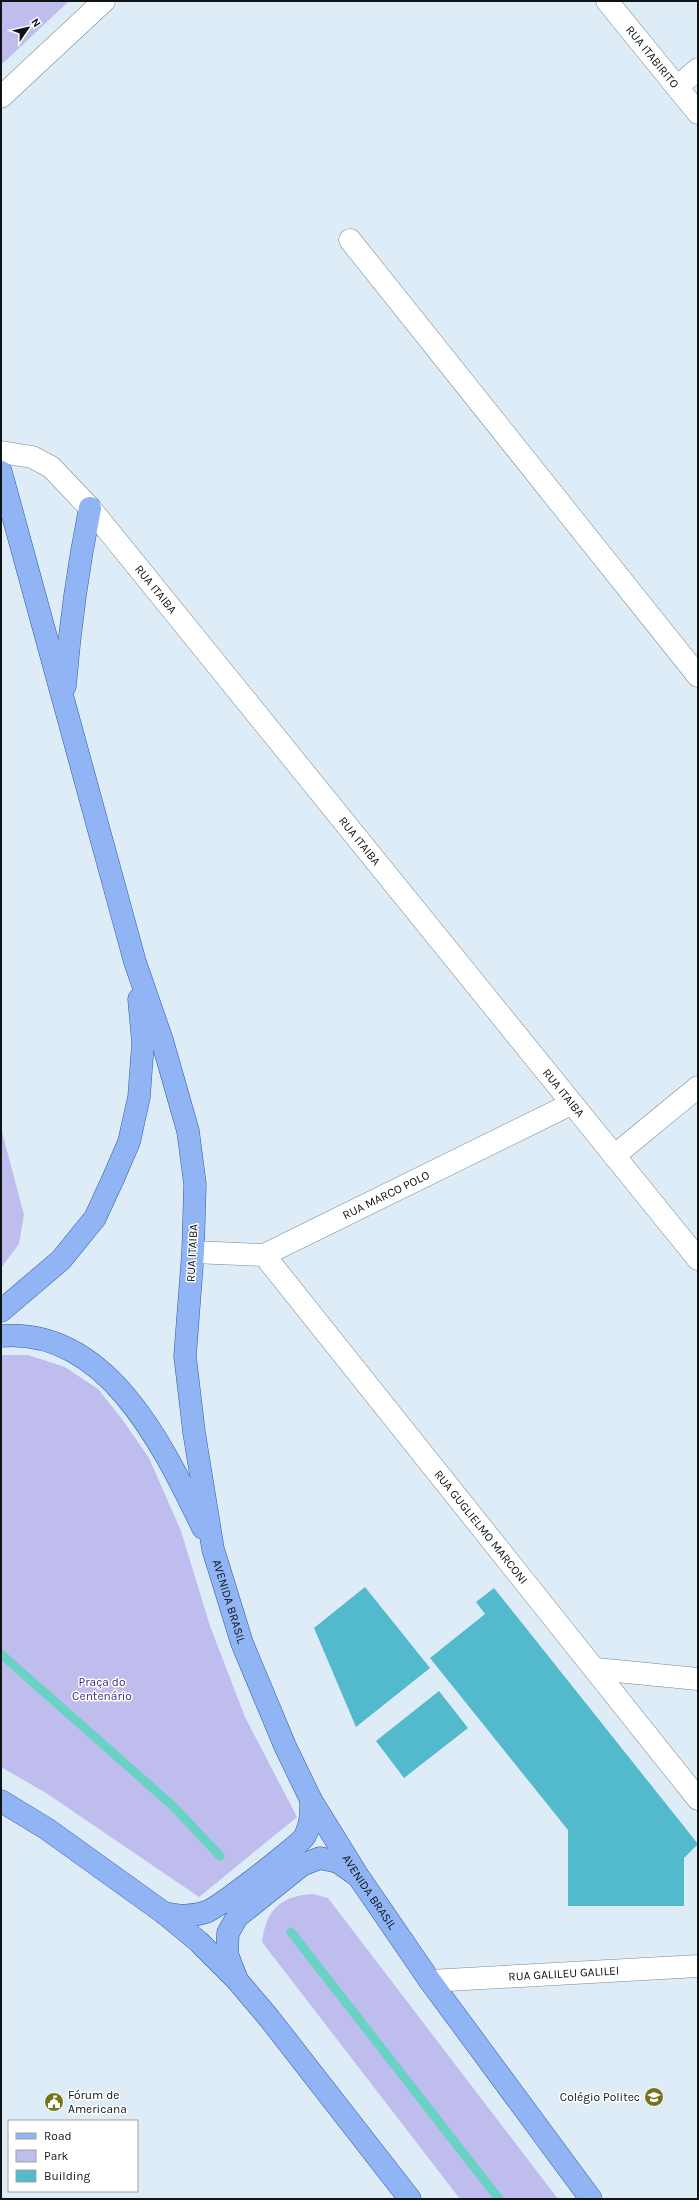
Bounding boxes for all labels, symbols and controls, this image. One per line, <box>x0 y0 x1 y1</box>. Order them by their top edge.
north arrow <box>8 8 48 48</box>
text: N <box>28 16 43 30</box>
street label: RUA ITABIRITO <box>623 23 682 91</box>
street label: RUA ITAIBA <box>132 562 180 616</box>
street label: RUA ITAIBA <box>336 814 384 868</box>
street label: RUA ITAIBA <box>540 1066 587 1120</box>
street label: RUA MARCO POLO <box>340 1168 432 1222</box>
street label: RUA ITAIBA <box>183 1223 201 1283</box>
street label: RUA GUGLIELMO MARCONI <box>431 1467 531 1587</box>
street label: AVENIDA BRASIL <box>210 1558 249 1646</box>
park label: Praça do Centenário <box>72 1675 132 1703</box>
street label: AVENIDA BRASIL <box>339 1852 400 1933</box>
street label: RUA GALILEU GALILEI <box>508 1963 620 1984</box>
school or university icon: Colégio Politec <box>643 2086 665 2108</box>
place label: Fórum de Americana <box>68 2088 127 2116</box>
place label: Colégio Politec <box>560 2090 640 2104</box>
public building icon: Fórum de Americana <box>43 2091 65 2113</box>
legend <box>8 2120 138 2192</box>
text: Road <box>44 2129 72 2143</box>
text: Park <box>44 2149 69 2163</box>
text: Building <box>44 2169 91 2183</box>

